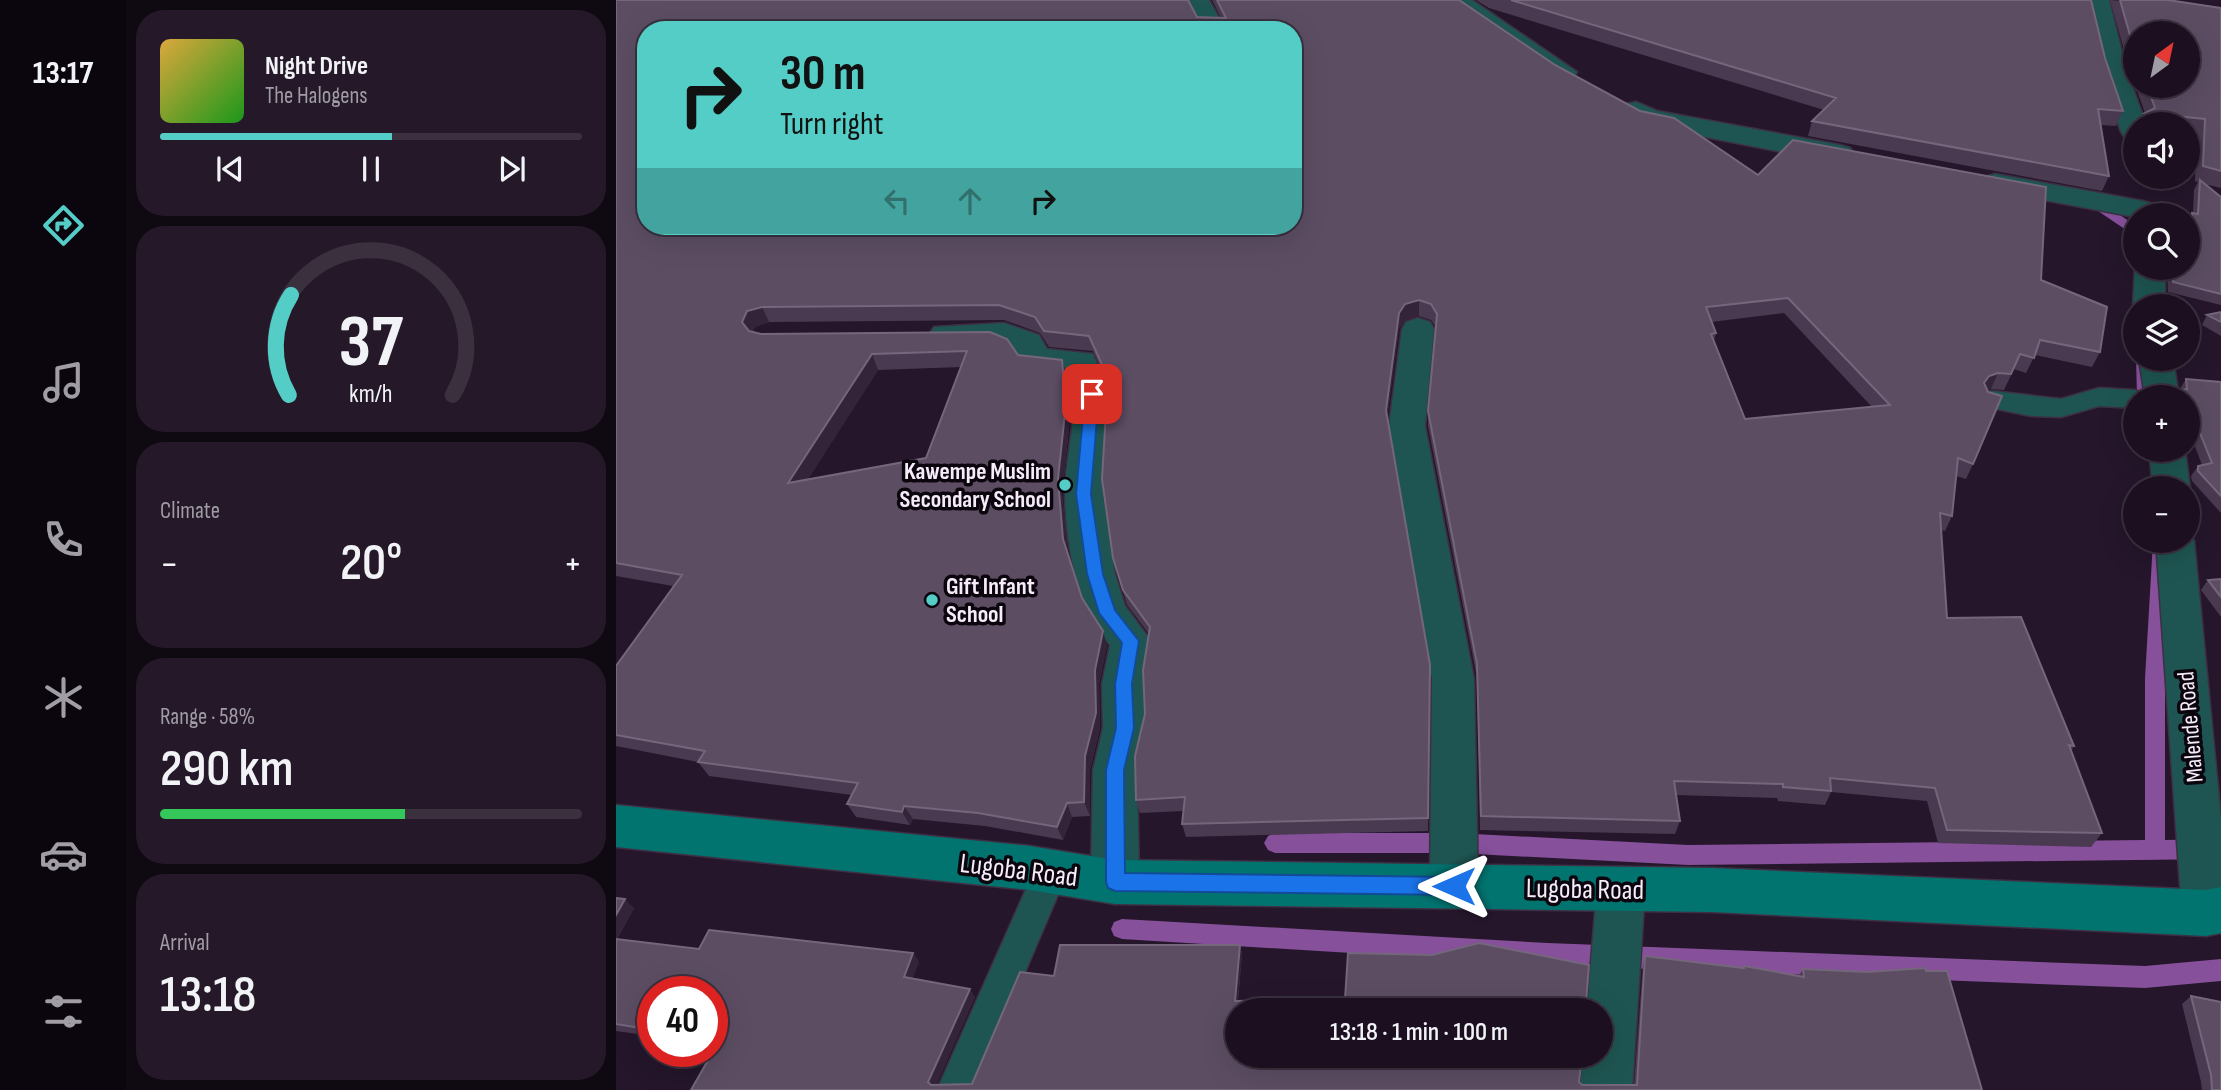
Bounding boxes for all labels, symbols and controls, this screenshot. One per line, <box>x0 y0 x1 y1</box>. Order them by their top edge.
north arrow <box>2123 21 2200 98</box>
map controls <box>2123 21 2200 553</box>
text: 30 m <box>780 45 865 104</box>
icon: right <box>665 49 756 140</box>
text: Night Drive <box>265 51 368 82</box>
text: 13:17 <box>33 54 93 93</box>
text: The Halogens <box>265 82 368 110</box>
text: Turn right <box>780 105 884 144</box>
button: sound <box>2123 112 2200 189</box>
icon: previous <box>211 150 249 188</box>
icon: pause <box>352 150 390 188</box>
icon: next <box>493 150 531 188</box>
icon: left <box>878 182 916 220</box>
icon: ahead <box>951 182 989 220</box>
icon: right <box>1024 182 1062 220</box>
icon: directions <box>39 201 88 250</box>
button: search <box>2123 203 2200 280</box>
button: layers <box>2123 294 2200 371</box>
text: 37 <box>339 299 403 387</box>
icon: music <box>39 358 88 407</box>
pin <box>1062 364 1122 424</box>
icon: arrive <box>1073 375 1111 413</box>
text: km/h <box>349 379 393 410</box>
button: + <box>2123 385 2200 462</box>
place label: Kawempe Muslim Secondary School <box>900 457 1051 514</box>
button: − <box>2123 476 2200 553</box>
marker: Kawempe Muslim Secondary School <box>1057 477 1073 493</box>
text: Climate <box>160 497 220 525</box>
icon: phone <box>39 515 88 564</box>
text: 20° <box>340 532 402 595</box>
text: − <box>160 542 179 587</box>
text: + <box>563 542 582 587</box>
place label: Gift Infant School <box>946 572 1035 629</box>
marker: Gift Infant School <box>924 592 940 608</box>
street label: Malende Road <box>2171 670 2210 784</box>
icon: climate <box>39 673 88 722</box>
text: Range · 58% <box>160 703 255 731</box>
text: 290 km <box>160 738 294 801</box>
icon: car <box>39 830 88 879</box>
street label: Lugoba Road <box>958 847 1079 894</box>
position arrow <box>1417 849 1491 923</box>
street label: Lugoba Road <box>1526 872 1644 907</box>
text: Arrival <box>160 929 209 957</box>
text: 13:18 <box>160 964 256 1027</box>
speed limit sign: 40 <box>637 976 728 1067</box>
icon: filters <box>39 987 88 1036</box>
text: 13:18 · 1 min · 100 m <box>1330 1017 1508 1048</box>

